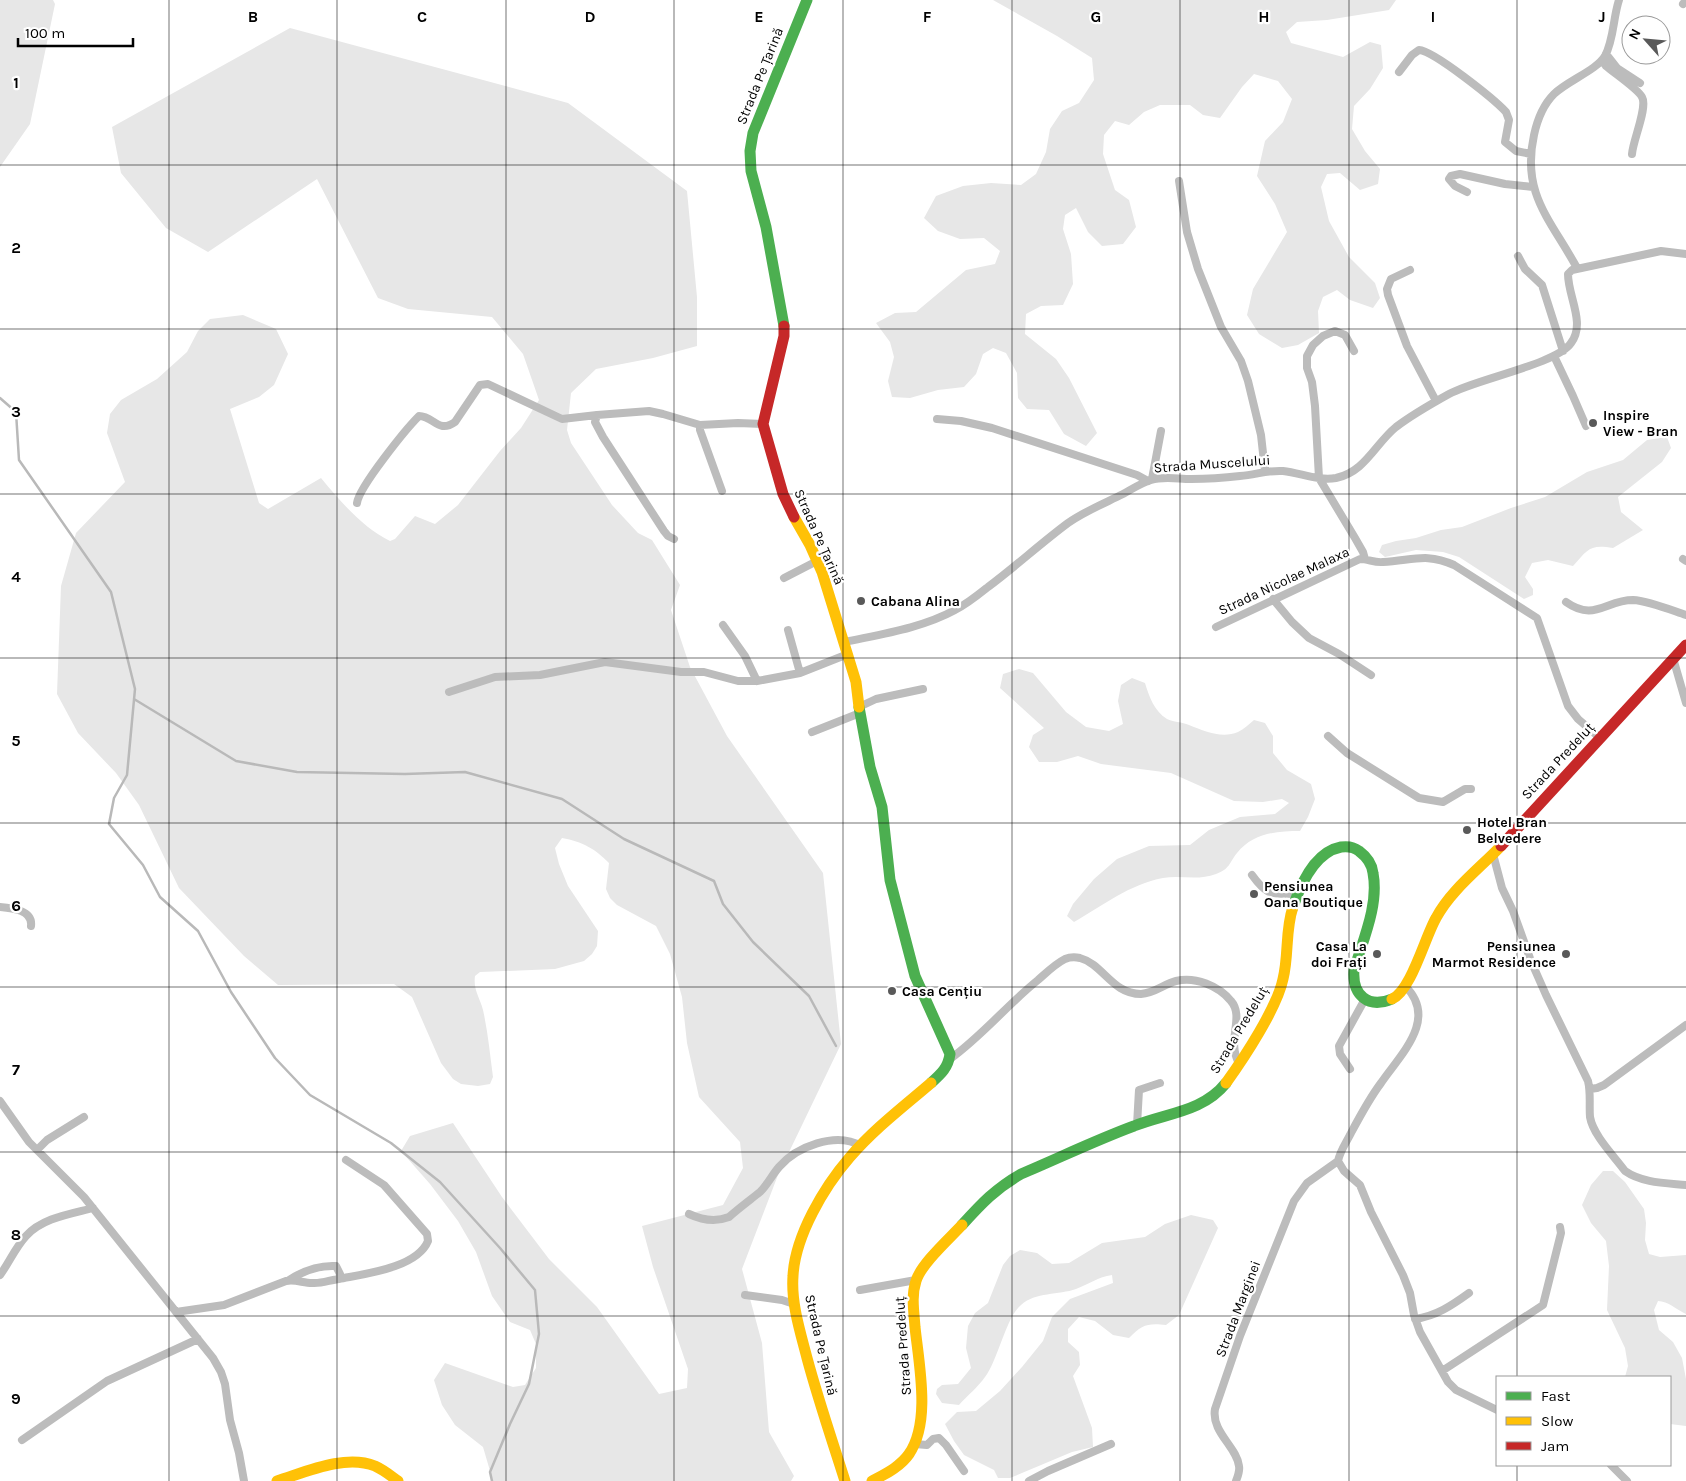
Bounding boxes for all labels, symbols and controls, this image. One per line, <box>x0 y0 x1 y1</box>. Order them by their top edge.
text: B <box>248 7 258 26</box>
text: C <box>417 7 427 26</box>
text: D <box>585 7 596 26</box>
text: E <box>754 7 764 26</box>
text: F <box>923 7 932 26</box>
text: G <box>1091 7 1101 26</box>
text: H <box>1258 7 1270 26</box>
text: I <box>1431 7 1435 26</box>
text: J <box>1598 7 1606 26</box>
scale bar <box>18 15 132 47</box>
north arrow <box>1621 15 1671 65</box>
text: 100 m <box>25 24 65 42</box>
street label: Strada Pe Țarină <box>733 25 787 127</box>
text: N <box>1625 26 1645 43</box>
text: 1 <box>13 73 19 92</box>
text: 2 <box>11 238 21 257</box>
text: 3 <box>11 402 21 421</box>
place label: Inspire View - Bran <box>1603 407 1678 440</box>
marker: Inspire View - Bran <box>1587 417 1599 429</box>
street label: Strada Muscelului <box>1153 451 1271 477</box>
street label: Strada Pe Țarină <box>790 487 848 587</box>
street label: Strada Nicolae Malaxa <box>1216 543 1352 619</box>
text: 4 <box>11 567 21 586</box>
place label: Cabana Alina <box>871 593 960 610</box>
marker: Cabana Alina <box>855 595 867 607</box>
street label: Strada Predeluț <box>1518 719 1598 803</box>
text: 5 <box>11 731 21 750</box>
place label: Hotel Bran Belvedere <box>1477 814 1547 847</box>
marker: Hotel Bran Belvedere <box>1461 824 1473 836</box>
place label: Pensiunea Oana Boutique <box>1264 878 1363 911</box>
marker: Pensiunea Oana Boutique <box>1248 888 1260 900</box>
text: 6 <box>11 896 21 915</box>
place label: Casa La doi Frați <box>1311 938 1367 971</box>
place label: Pensiunea Marmot Residence <box>1432 938 1556 971</box>
marker: Casa La doi Frați <box>1371 948 1383 960</box>
marker: Pensiunea Marmot Residence <box>1560 948 1572 960</box>
place label: Casa Cențiu <box>902 983 982 1000</box>
street label: Strada Predeluț <box>1206 983 1272 1077</box>
marker: Casa Cențiu <box>886 985 898 997</box>
text: 7 <box>12 1060 20 1079</box>
text: 8 <box>11 1225 21 1244</box>
street label: Strada Marginei <box>1212 1258 1264 1360</box>
street label: Strada Pe Țarină <box>801 1293 841 1397</box>
street label: Strada Predeluț <box>891 1296 915 1396</box>
legend <box>1496 1376 1671 1466</box>
text: Fast <box>1541 1387 1571 1405</box>
text: 9 <box>11 1389 21 1408</box>
text: Slow <box>1541 1412 1573 1430</box>
text: Jam <box>1541 1437 1569 1455</box>

